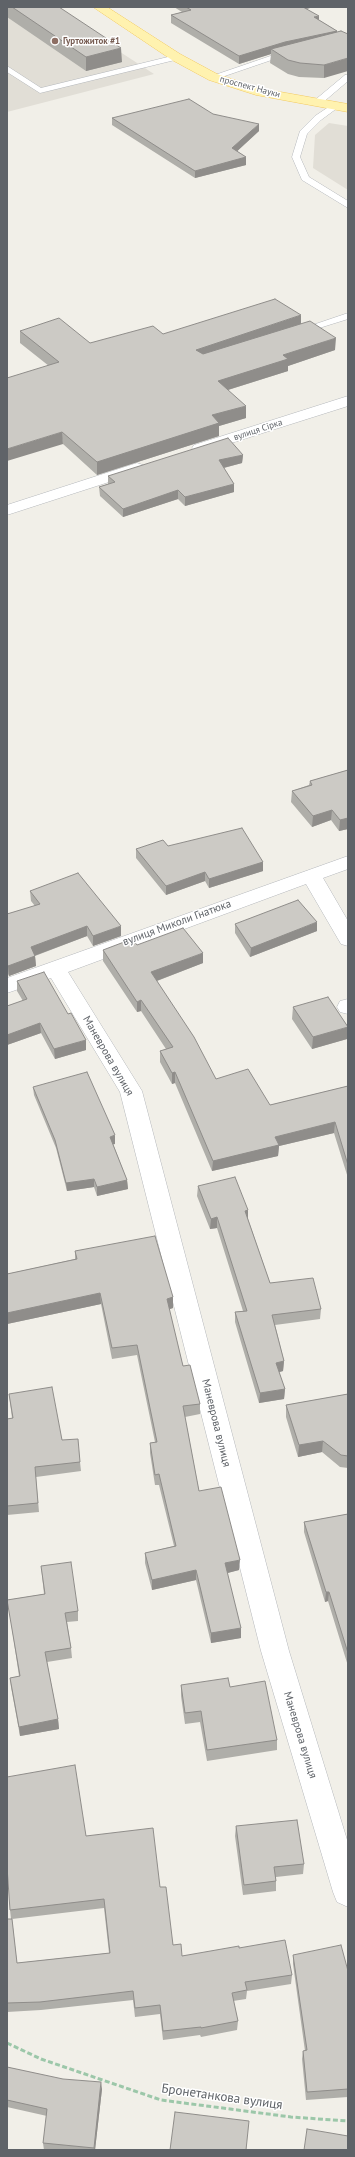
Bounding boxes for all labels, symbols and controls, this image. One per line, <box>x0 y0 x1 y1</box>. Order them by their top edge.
marker: Гуртожиток #1 <box>50 36 60 46</box>
place label: Гуртожиток #1 <box>63 36 120 46</box>
street label: проспект Науки <box>219 74 281 100</box>
street label: вулиця Сірка <box>232 417 284 443</box>
street label: вулиця Миколи Гнатюка <box>121 897 233 949</box>
street label: Маневрова вулиця <box>80 1014 136 1098</box>
street label: Маневрова вулиця <box>199 1378 233 1468</box>
street label: Маневрова вулиця <box>281 1690 319 1780</box>
street label: Бронетанкова вулиця <box>160 2081 284 2113</box>

